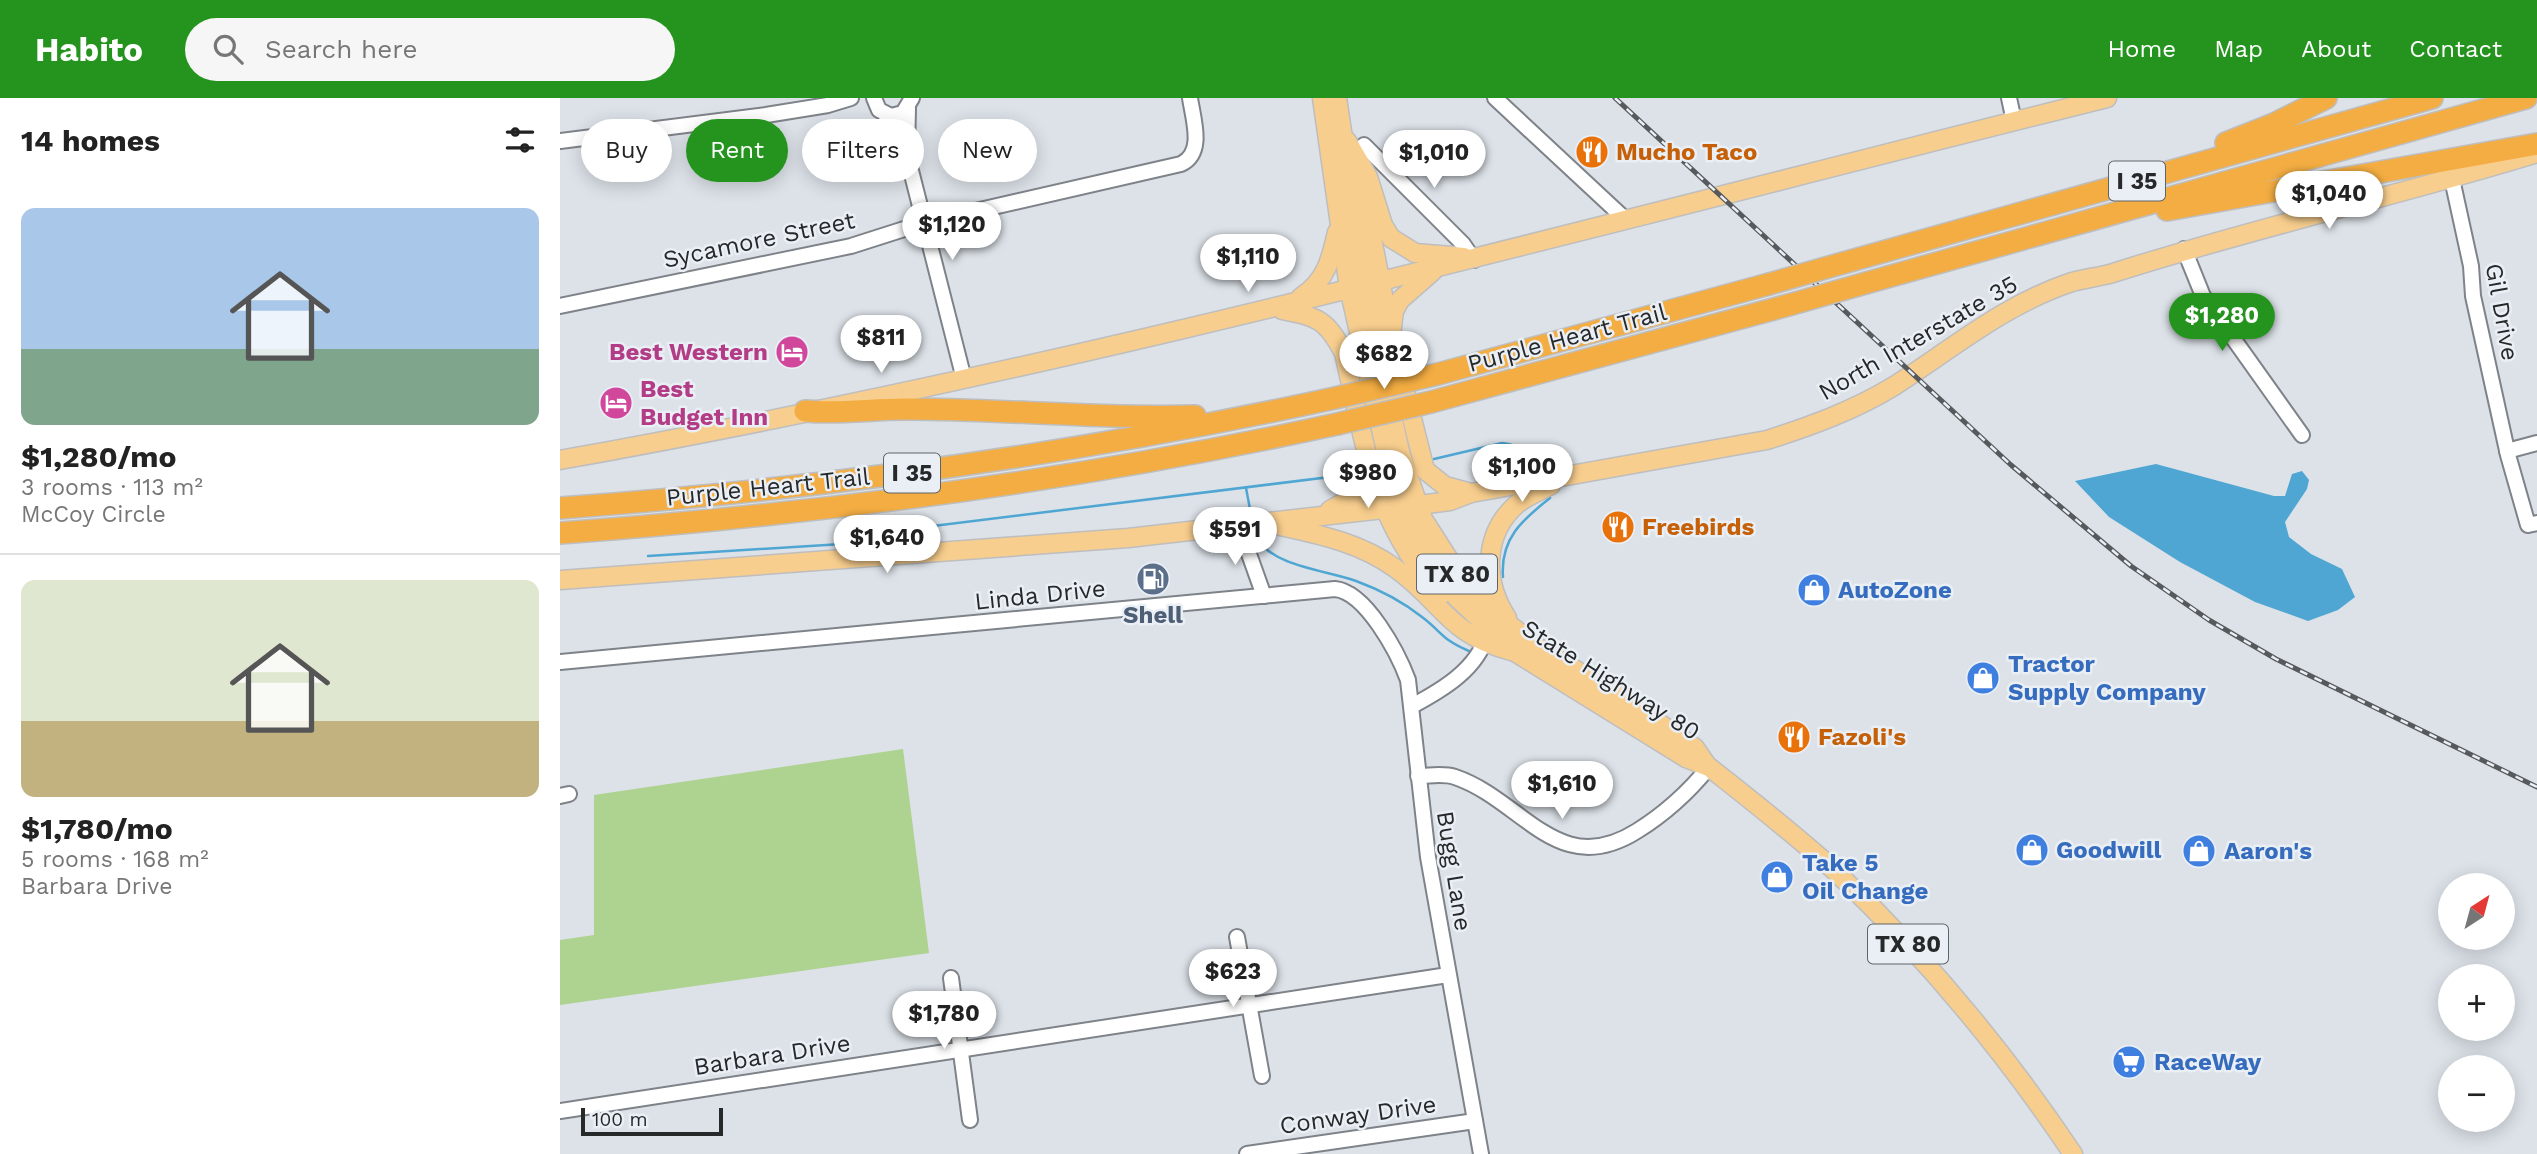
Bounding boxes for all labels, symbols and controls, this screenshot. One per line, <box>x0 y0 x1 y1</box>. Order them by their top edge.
search box <box>185 18 675 81</box>
text: Habito <box>35 30 143 69</box>
icon: search <box>209 30 247 68</box>
text: Search here <box>265 34 417 64</box>
text: Home <box>2108 35 2176 63</box>
text: Map <box>2214 35 2263 63</box>
text: About <box>2301 35 2371 63</box>
text: Contact <box>2409 35 2502 63</box>
chip: Buy <box>581 119 672 182</box>
chip: Rent <box>686 119 788 182</box>
chip: Filters <box>802 119 924 182</box>
chip: New <box>938 119 1037 182</box>
icon: filters <box>501 121 539 159</box>
text: 14 homes <box>21 123 160 158</box>
pin: $1,010 <box>1377 130 1491 190</box>
restaurant icon: Mucho Taco <box>1573 133 1611 171</box>
place label: Mucho Taco <box>1616 138 1757 166</box>
text: $1,010 <box>1399 139 1469 166</box>
road number: I 35 <box>2109 162 2165 200</box>
pin: $1,040 <box>2272 172 2386 231</box>
text: $1,040 <box>2291 180 2367 207</box>
pin: $1,120 <box>895 202 1009 262</box>
street label: Sycamore Street <box>661 206 857 274</box>
text: $1,120 <box>918 211 986 238</box>
pin: $1,110 <box>1191 234 1305 294</box>
text: $1,110 <box>1216 243 1280 270</box>
icon: home <box>217 253 343 379</box>
street label: Gil Drive <box>2480 261 2524 363</box>
street label: North Interstate 35 <box>1814 270 2022 406</box>
pin: $1,280 <box>2165 294 2279 353</box>
street label: Purple Heart Trail <box>1464 298 1670 378</box>
text: $1,280 <box>2185 302 2259 329</box>
pin: $811 <box>840 316 922 375</box>
text: $811 <box>857 324 906 351</box>
pin: $682 <box>1343 331 1425 391</box>
hotel icon: Best Western <box>773 333 811 371</box>
place label: Best Western <box>609 338 768 366</box>
text: $682 <box>1355 340 1413 367</box>
place label: Best Budget Inn <box>640 375 768 431</box>
hotel icon: Best Budget Inn <box>597 384 635 422</box>
text: $1,280/mo <box>21 439 176 474</box>
pin: $1,100 <box>1465 444 1579 504</box>
pin: $980 <box>1327 450 1409 510</box>
text: $1,100 <box>1488 453 1556 480</box>
road number: I 35 <box>884 454 940 492</box>
text: $980 <box>1339 459 1397 486</box>
street label: Purple Heart Trail <box>665 462 872 512</box>
text: 3 rooms · 113 m² <box>21 474 203 501</box>
text: McCoy Circle <box>21 501 166 528</box>
pin: $591 <box>1194 508 1276 567</box>
restaurant icon: Freebirds <box>1599 508 1637 546</box>
place label: Freebirds <box>1642 513 1754 541</box>
pin: $1,640 <box>830 516 944 575</box>
text: $591 <box>1209 516 1261 543</box>
text: $1,640 <box>849 524 925 551</box>
road number: TX 80 <box>1417 554 1497 594</box>
fuel station icon: Shell <box>1134 560 1172 598</box>
shop icon: AutoZone <box>1795 571 1833 609</box>
street label: Linda Drive <box>973 574 1107 616</box>
place label: AutoZone <box>1838 576 1952 604</box>
place label: Shell <box>1123 601 1183 629</box>
street label: State Highway 80 <box>1517 614 1705 746</box>
icon: home <box>217 625 343 751</box>
place label: Tractor Supply Company <box>2008 650 2206 706</box>
shop icon: Tractor Supply Company <box>1964 659 2002 697</box>
restaurant icon: Fazoli's <box>1775 718 1813 756</box>
place label: Fazoli's <box>1818 723 1906 751</box>
pin: $1,610 <box>1505 762 1619 821</box>
text: $1,610 <box>1527 770 1597 797</box>
street label: Bugg Lane <box>1431 809 1477 933</box>
text: $1,780/mo <box>21 811 173 846</box>
shop icon: Goodwill <box>2013 831 2051 869</box>
shop icon: Aaron's <box>2180 832 2218 870</box>
place label: Goodwill <box>2056 836 2162 864</box>
place label: Aaron's <box>2224 837 2312 865</box>
text: 5 rooms · 168 m² <box>21 846 209 873</box>
place label: Take 5 Oil Change <box>1802 849 1928 905</box>
shop icon: Take 5 Oil Change <box>1758 858 1796 896</box>
text: Barbara Drive <box>21 873 172 900</box>
north arrow <box>2438 873 2515 950</box>
map controls <box>2438 873 2515 1132</box>
road number: TX 80 <box>1868 924 1948 964</box>
pin: $623 <box>1192 950 1274 1009</box>
text: $623 <box>1205 958 1261 985</box>
button: + <box>2438 964 2515 1041</box>
pin: $1,780 <box>887 992 1001 1051</box>
text: $1,780 <box>908 1000 980 1027</box>
street label: Barbara Drive <box>692 1029 852 1081</box>
supermarket icon: RaceWay <box>2110 1043 2148 1081</box>
place label: RaceWay <box>2154 1048 2262 1076</box>
button: − <box>2438 1055 2515 1132</box>
street label: Conway Drive <box>1278 1090 1438 1140</box>
scale bar <box>581 1105 723 1137</box>
text: 100 m <box>592 1108 648 1131</box>

